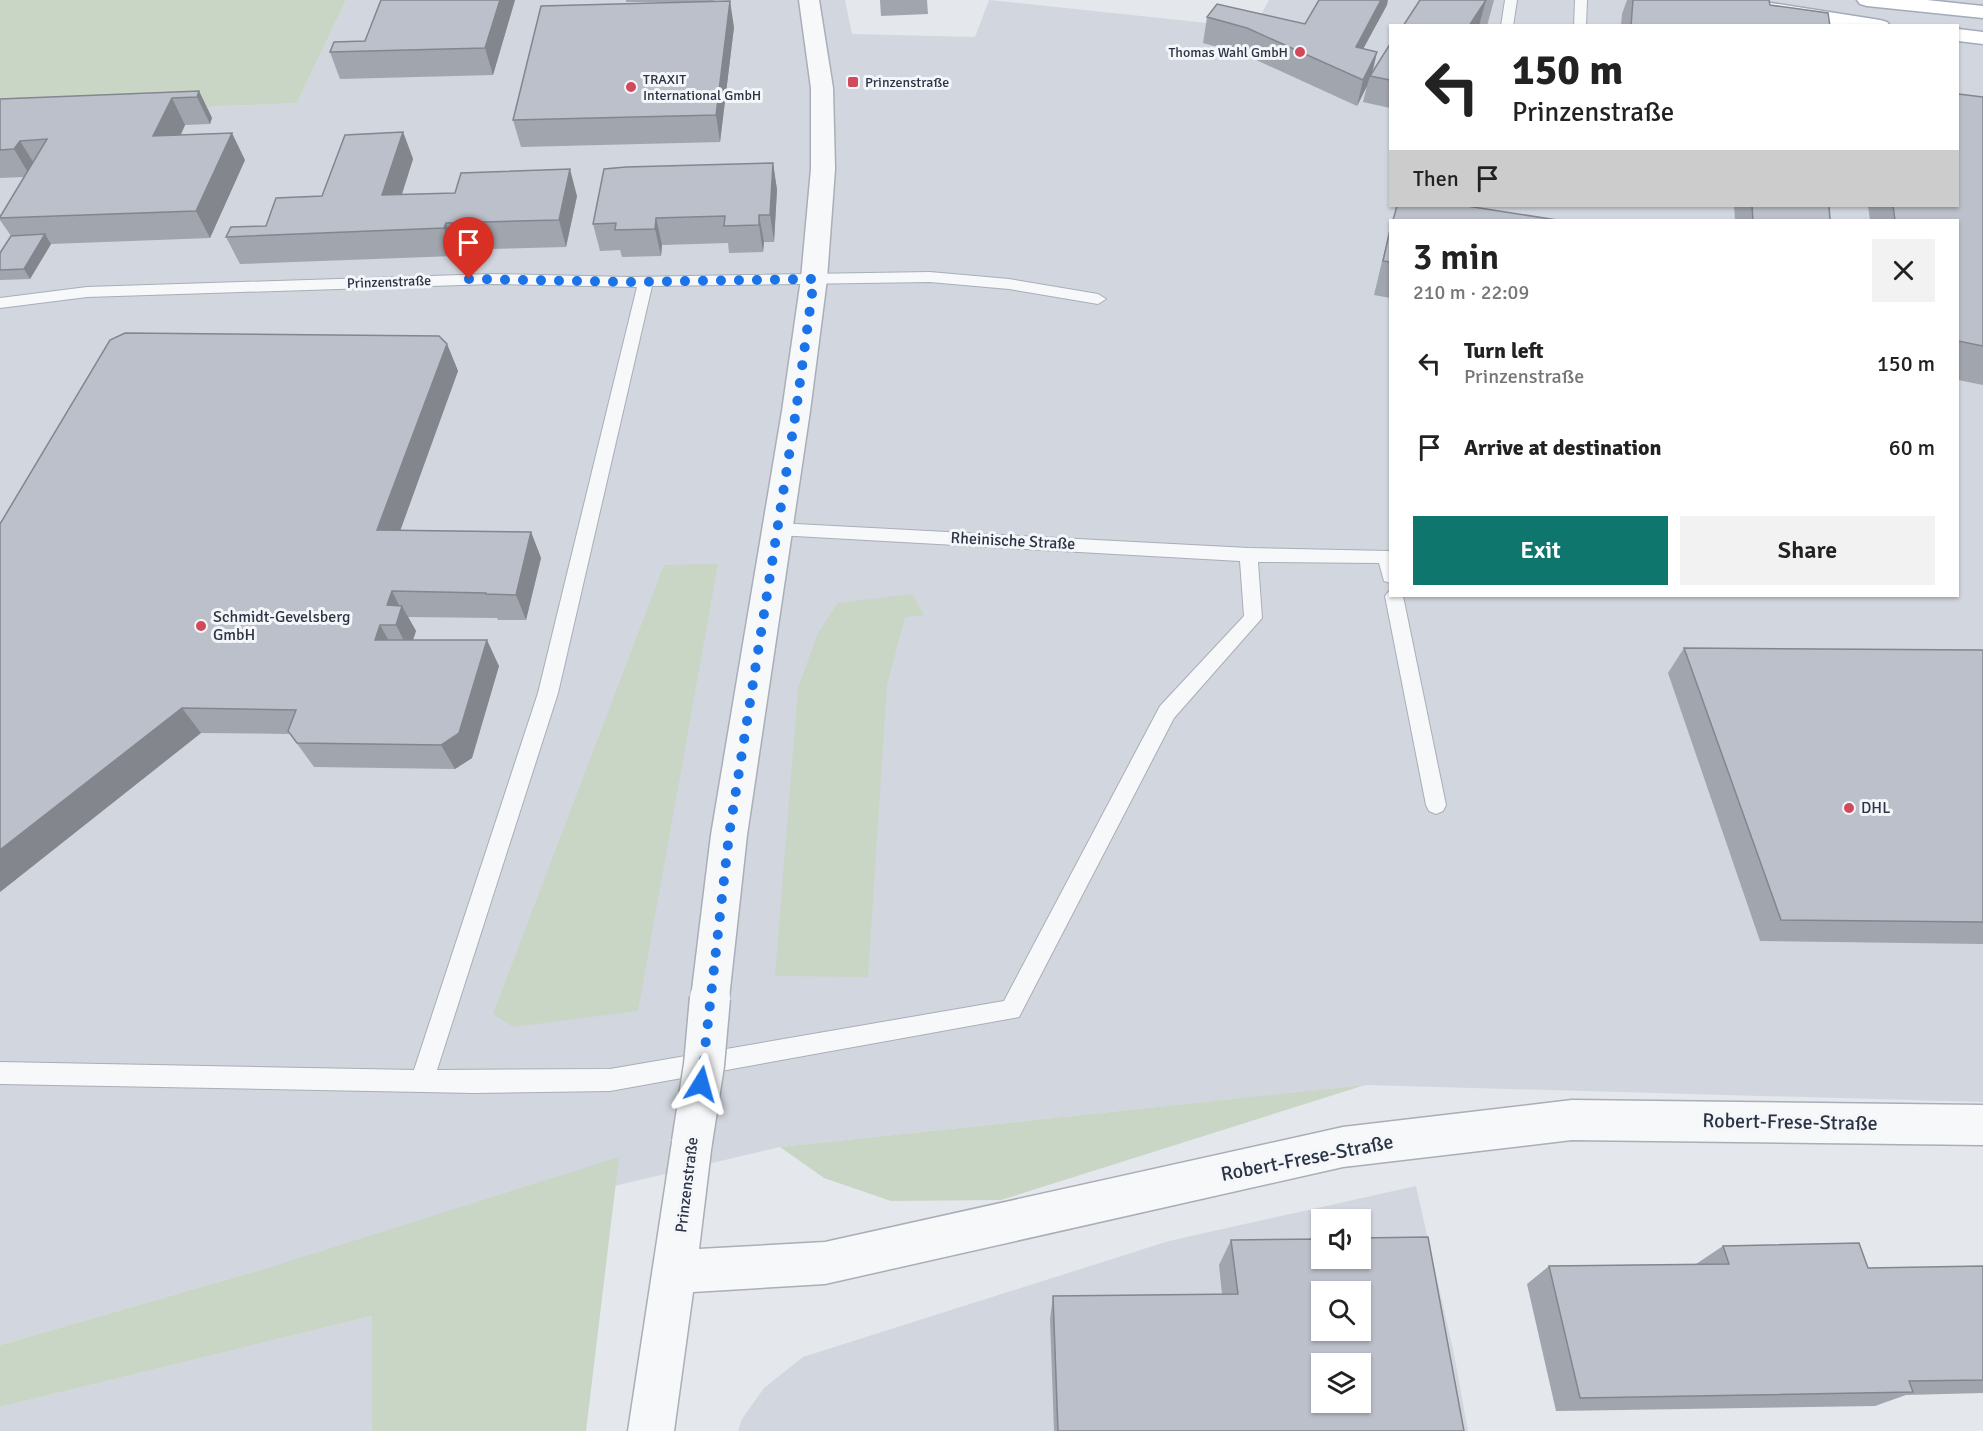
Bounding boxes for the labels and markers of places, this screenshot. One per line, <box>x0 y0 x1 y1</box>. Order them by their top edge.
place label: Thomas Wahl GmbH <box>1168 44 1288 61</box>
marker: Thomas Wahl GmbH <box>1293 45 1307 59</box>
place label: TRAXIT International GmbH <box>643 71 761 104</box>
place label: Prinzenstraße <box>865 74 949 91</box>
marker: Prinzenstraße <box>846 75 860 89</box>
marker: TRAXIT International GmbH <box>624 80 638 94</box>
pin <box>443 217 494 279</box>
place label: Schmidt-Gevelsberg GmbH <box>213 607 350 645</box>
marker: Schmidt-Gevelsberg GmbH <box>194 619 208 633</box>
place label: DHL <box>1861 798 1890 818</box>
marker: DHL <box>1842 801 1856 815</box>

